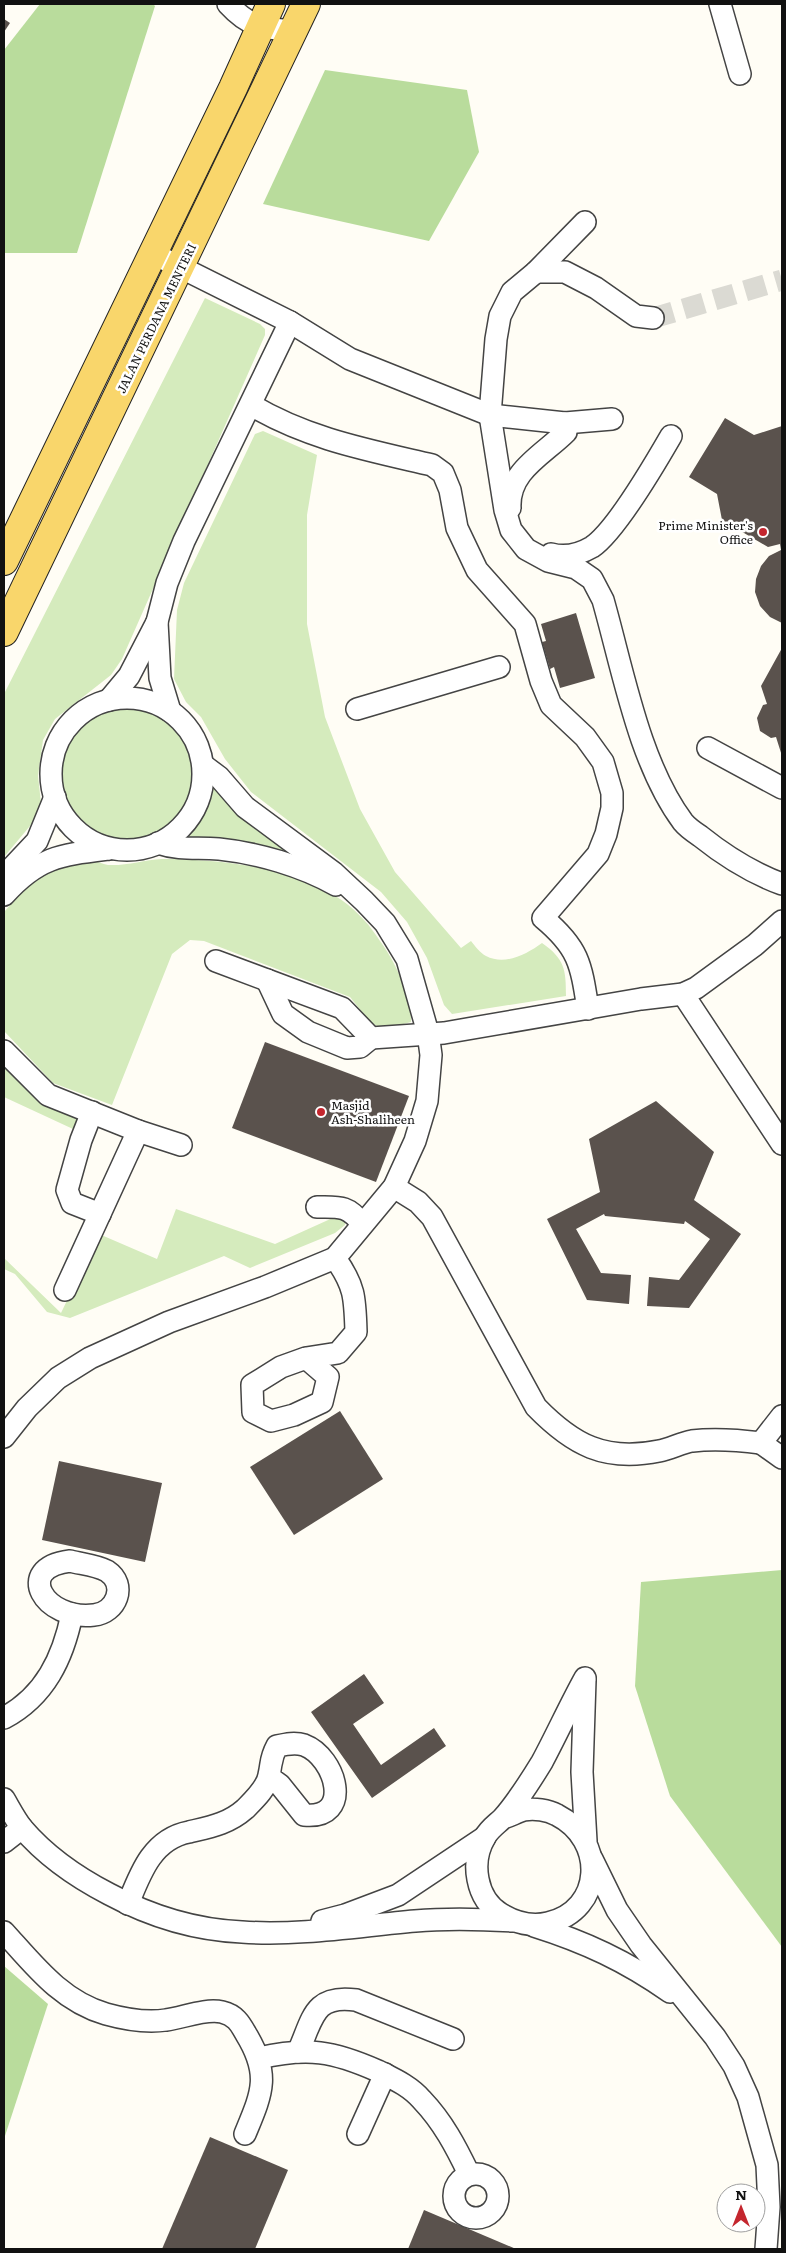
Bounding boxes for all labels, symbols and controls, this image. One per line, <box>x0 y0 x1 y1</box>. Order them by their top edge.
street label: JALAN PERDANA MENTERI <box>112 240 200 396</box>
place label: Prime Minister's Office <box>658 516 754 548</box>
marker: Prime Minister's Office <box>757 526 769 538</box>
place label: Masjid Ash-Shaliheen <box>331 1096 415 1128</box>
marker: Masjid Ash-Shaliheen <box>315 1106 327 1118</box>
north arrow <box>716 2183 766 2233</box>
text: N <box>735 2184 747 2204</box>

